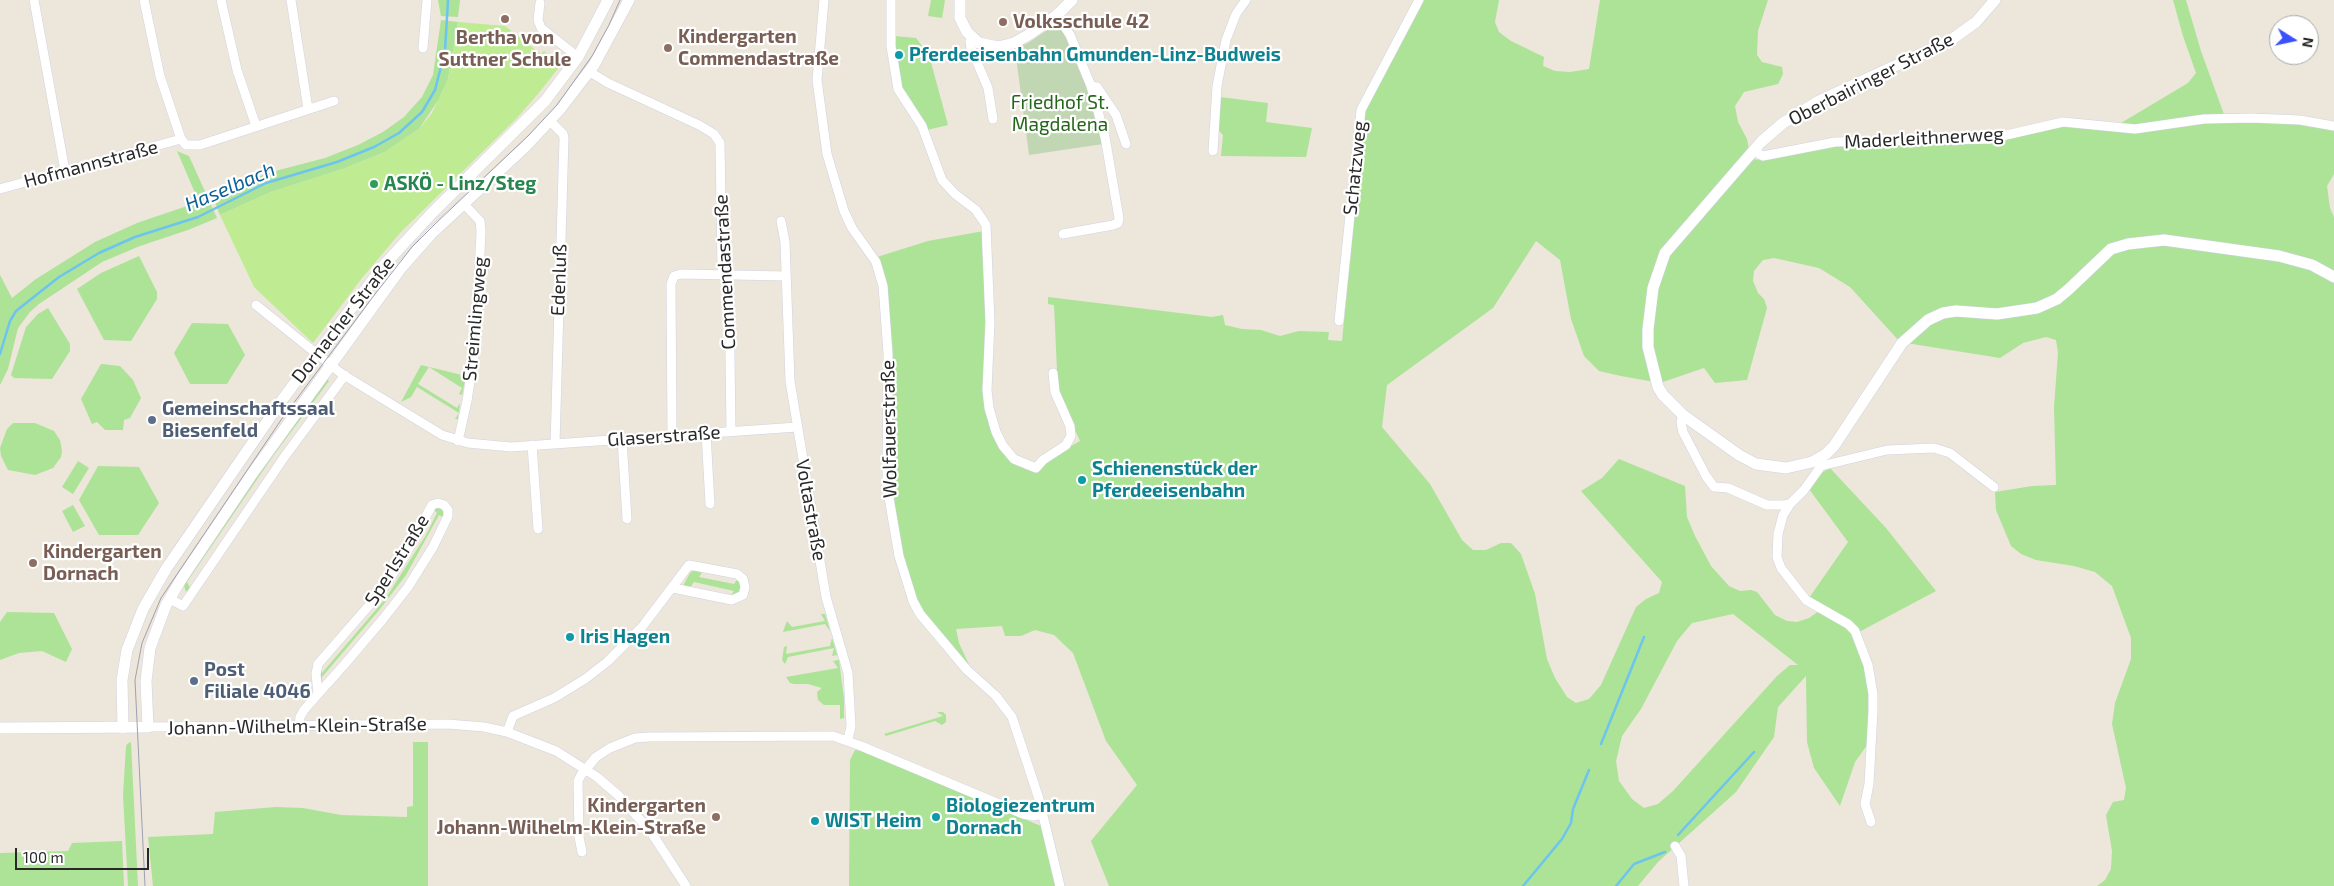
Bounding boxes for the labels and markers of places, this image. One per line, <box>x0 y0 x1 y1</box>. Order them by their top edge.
place label: Volksschule 42 <box>1013 11 1149 33</box>
marker: Bertha von Suttner Schule <box>499 13 511 25</box>
marker: Volksschule 42 <box>997 16 1009 28</box>
place label: Kindergarten Commendastraße <box>678 26 839 70</box>
place label: Bertha von Suttner Schule <box>439 27 571 71</box>
marker: Kindergarten Commendastraße <box>662 42 674 54</box>
place label: Pferdeeisenbahn Gmunden-Linz-Budweis <box>909 44 1281 66</box>
marker: Pferdeeisenbahn Gmunden-Linz-Budweis <box>893 49 905 61</box>
place label: ASKÖ - Linz/Steg <box>384 173 536 195</box>
marker: ASKÖ - Linz/Steg <box>368 178 380 190</box>
place label: Gemeinschaftssaal Biesenfeld <box>162 398 335 442</box>
marker: Gemeinschaftssaal Biesenfeld <box>146 414 158 426</box>
place label: Schienenstück der Pferdeeisenbahn <box>1092 458 1257 502</box>
marker: Schienenstück der Pferdeeisenbahn <box>1076 474 1088 486</box>
place label: Kindergarten Dornach <box>43 541 162 585</box>
marker: Kindergarten Dornach <box>27 557 39 569</box>
place label: Iris Hagen <box>580 626 670 648</box>
marker: Iris Hagen <box>564 631 576 643</box>
place label: Post Filiale 4046 <box>204 659 311 703</box>
marker: Post Filiale 4046 <box>188 675 200 687</box>
place label: Kindergarten Johann-Wilhelm-Klein-Straße <box>437 795 706 839</box>
place label: Biologiezentrum Dornach <box>946 795 1095 839</box>
place label: WIST Heim <box>825 810 922 832</box>
marker: Kindergarten Johann-Wilhelm-Klein-Straße <box>710 811 722 823</box>
marker: Biologiezentrum Dornach <box>930 811 942 823</box>
marker: WIST Heim <box>809 815 821 827</box>

